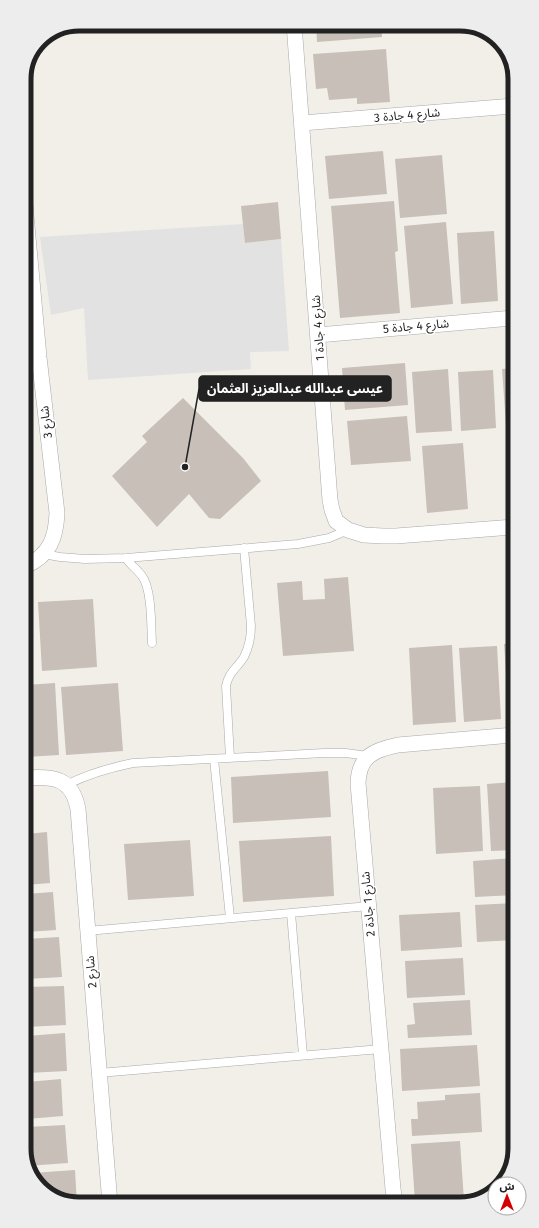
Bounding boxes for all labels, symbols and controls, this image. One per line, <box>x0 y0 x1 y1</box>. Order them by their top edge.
street label: شارع 4 جادة 3 <box>373 105 441 127</box>
street label: شارع 4 جادة 1 <box>309 295 329 361</box>
street label: شارع 4 جادة 5 <box>382 316 450 338</box>
callout: عيسى عبدالله عبدالعزيز العثمان <box>199 376 391 401</box>
text: عيسى عبدالله عبدالعزيز العثمان <box>207 381 383 396</box>
street label: شارع 3 <box>37 405 57 439</box>
street label: شارع 1 جادة 2 <box>358 871 380 937</box>
street label: شارع 2 <box>83 955 101 989</box>
north arrow <box>487 1176 527 1216</box>
text: ش <box>499 1180 515 1193</box>

